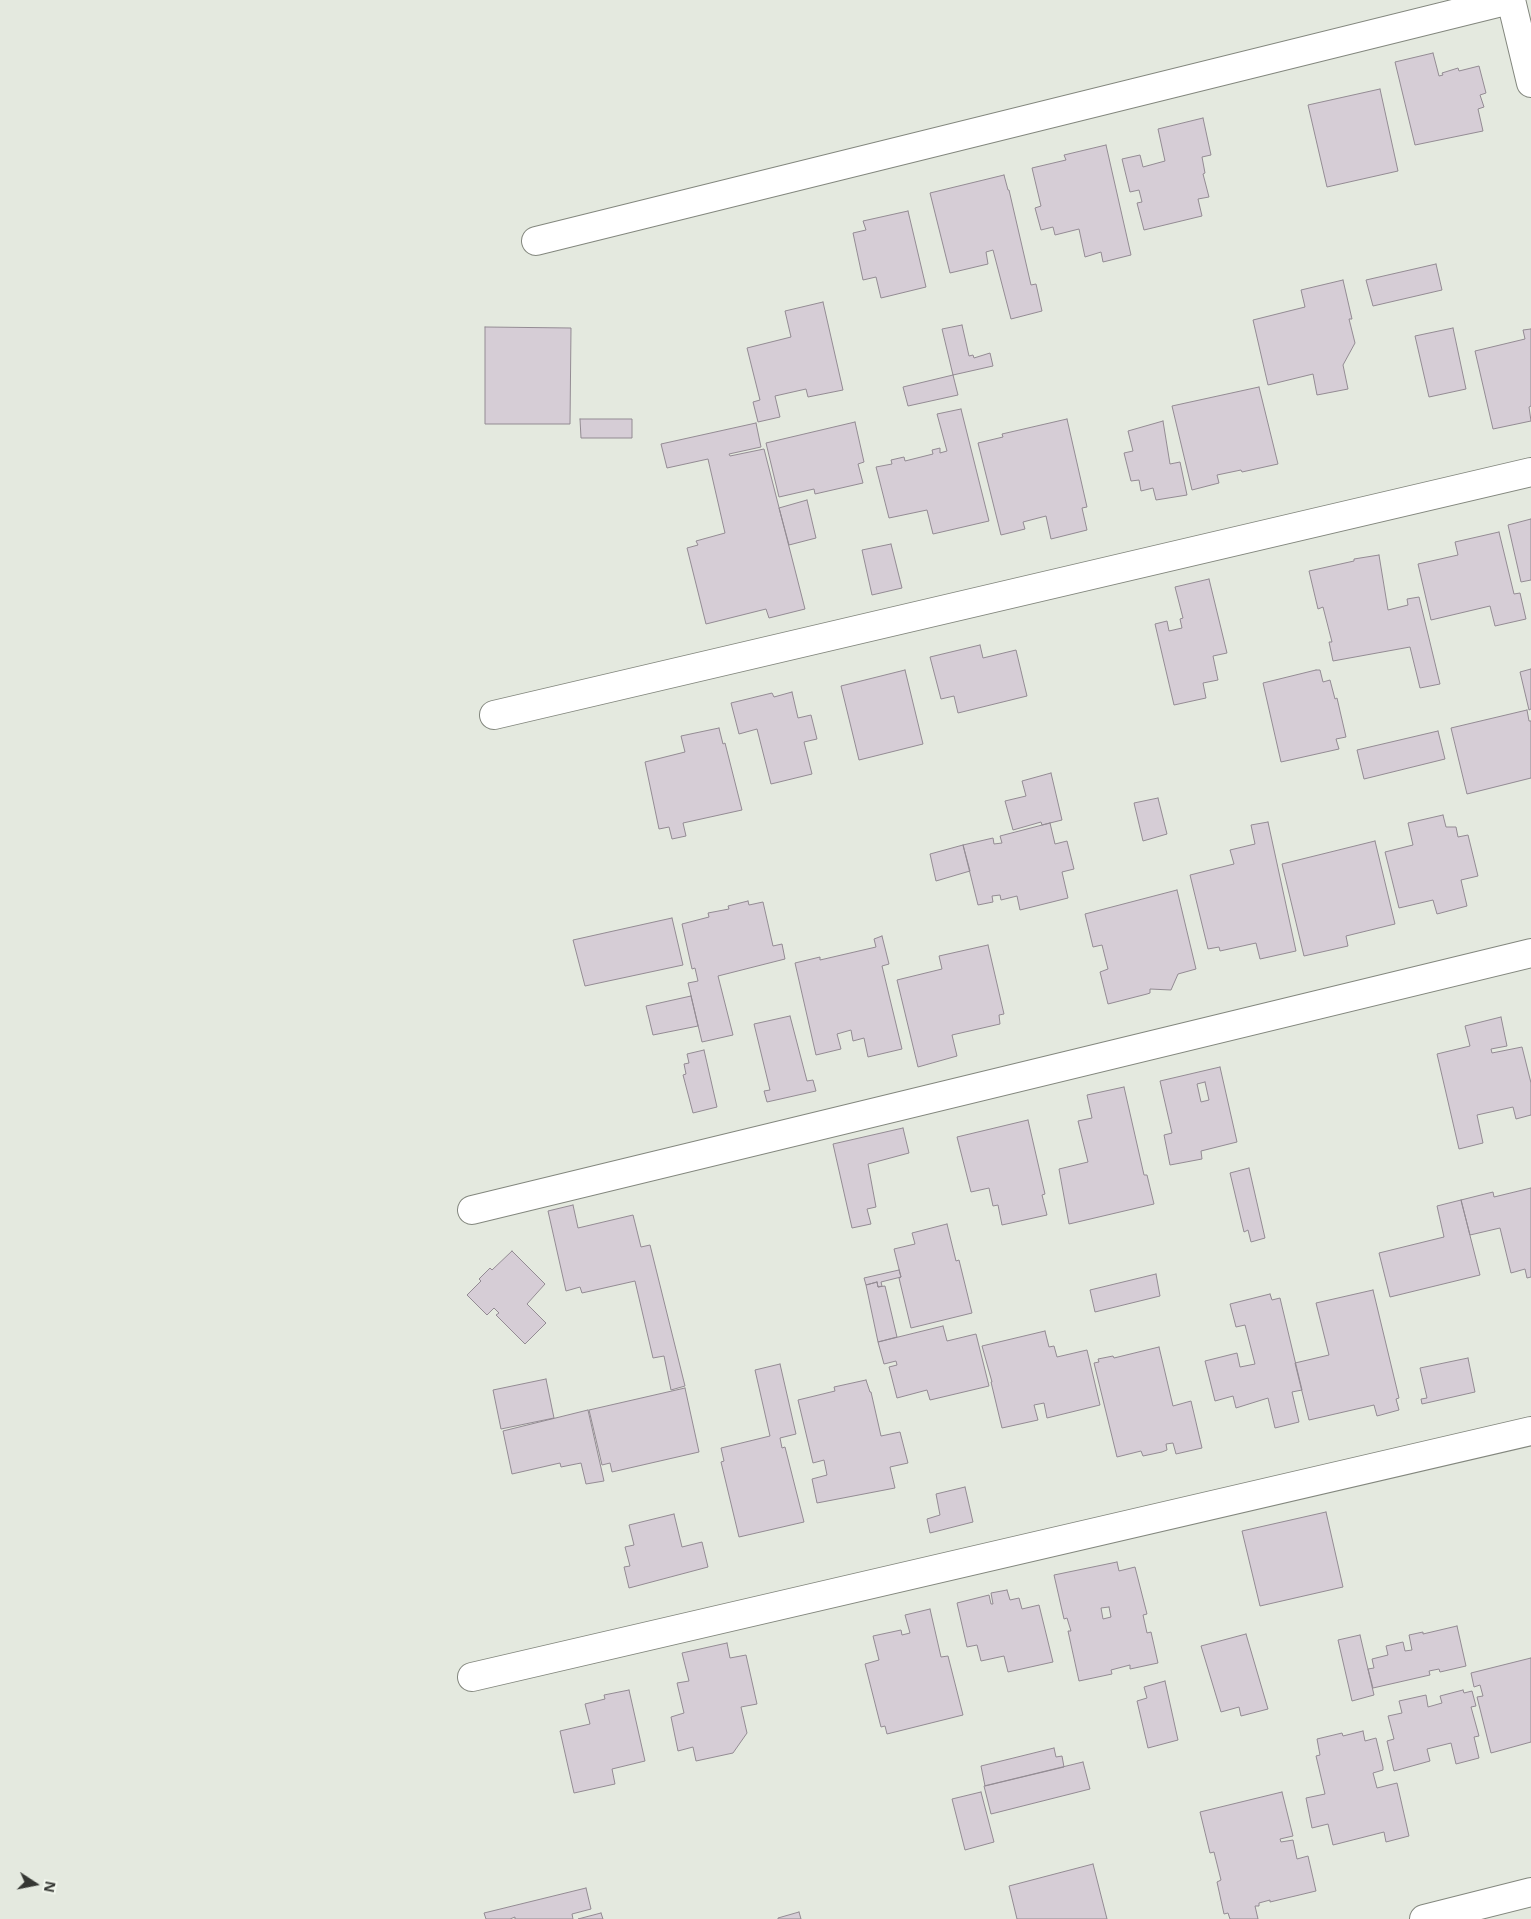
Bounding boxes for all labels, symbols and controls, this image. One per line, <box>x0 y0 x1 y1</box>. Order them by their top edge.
north arrow <box>10 1859 60 1909</box>
text: N <box>40 1880 61 1894</box>

